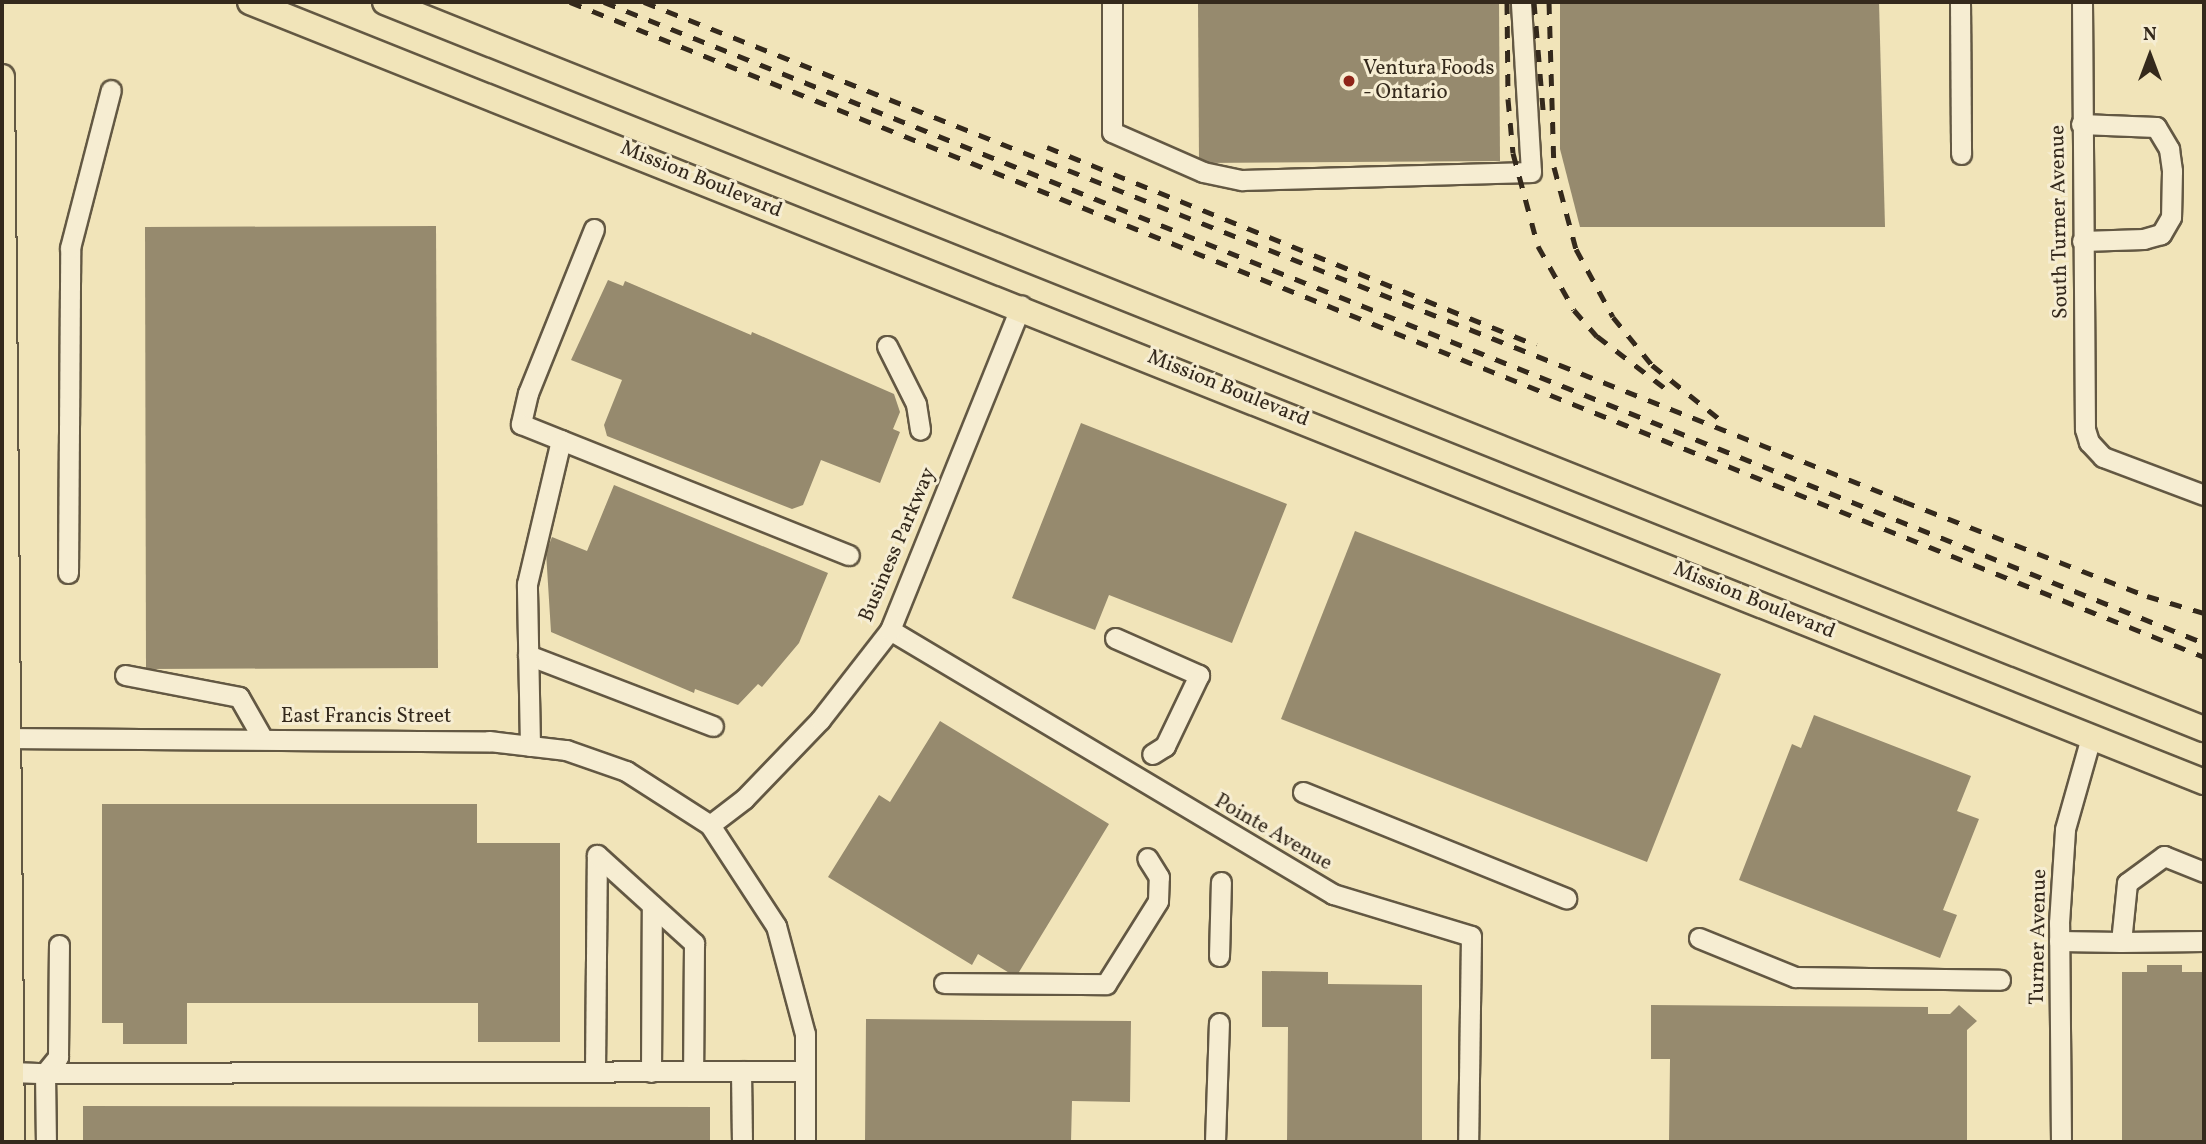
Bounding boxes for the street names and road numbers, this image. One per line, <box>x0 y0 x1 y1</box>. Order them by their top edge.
street label: South Turner Avenue <box>2046 124 2074 320</box>
street label: Mission Boulevard <box>616 136 786 224</box>
street label: Mission Boulevard <box>1143 345 1313 433</box>
street label: Business Parkway <box>854 464 942 626</box>
street label: Mission Boulevard <box>1669 557 1839 645</box>
street label: East Francis Street <box>281 704 451 730</box>
street label: Pointe Avenue <box>1210 789 1336 877</box>
street label: Turner Avenue <box>2025 869 2053 1005</box>

